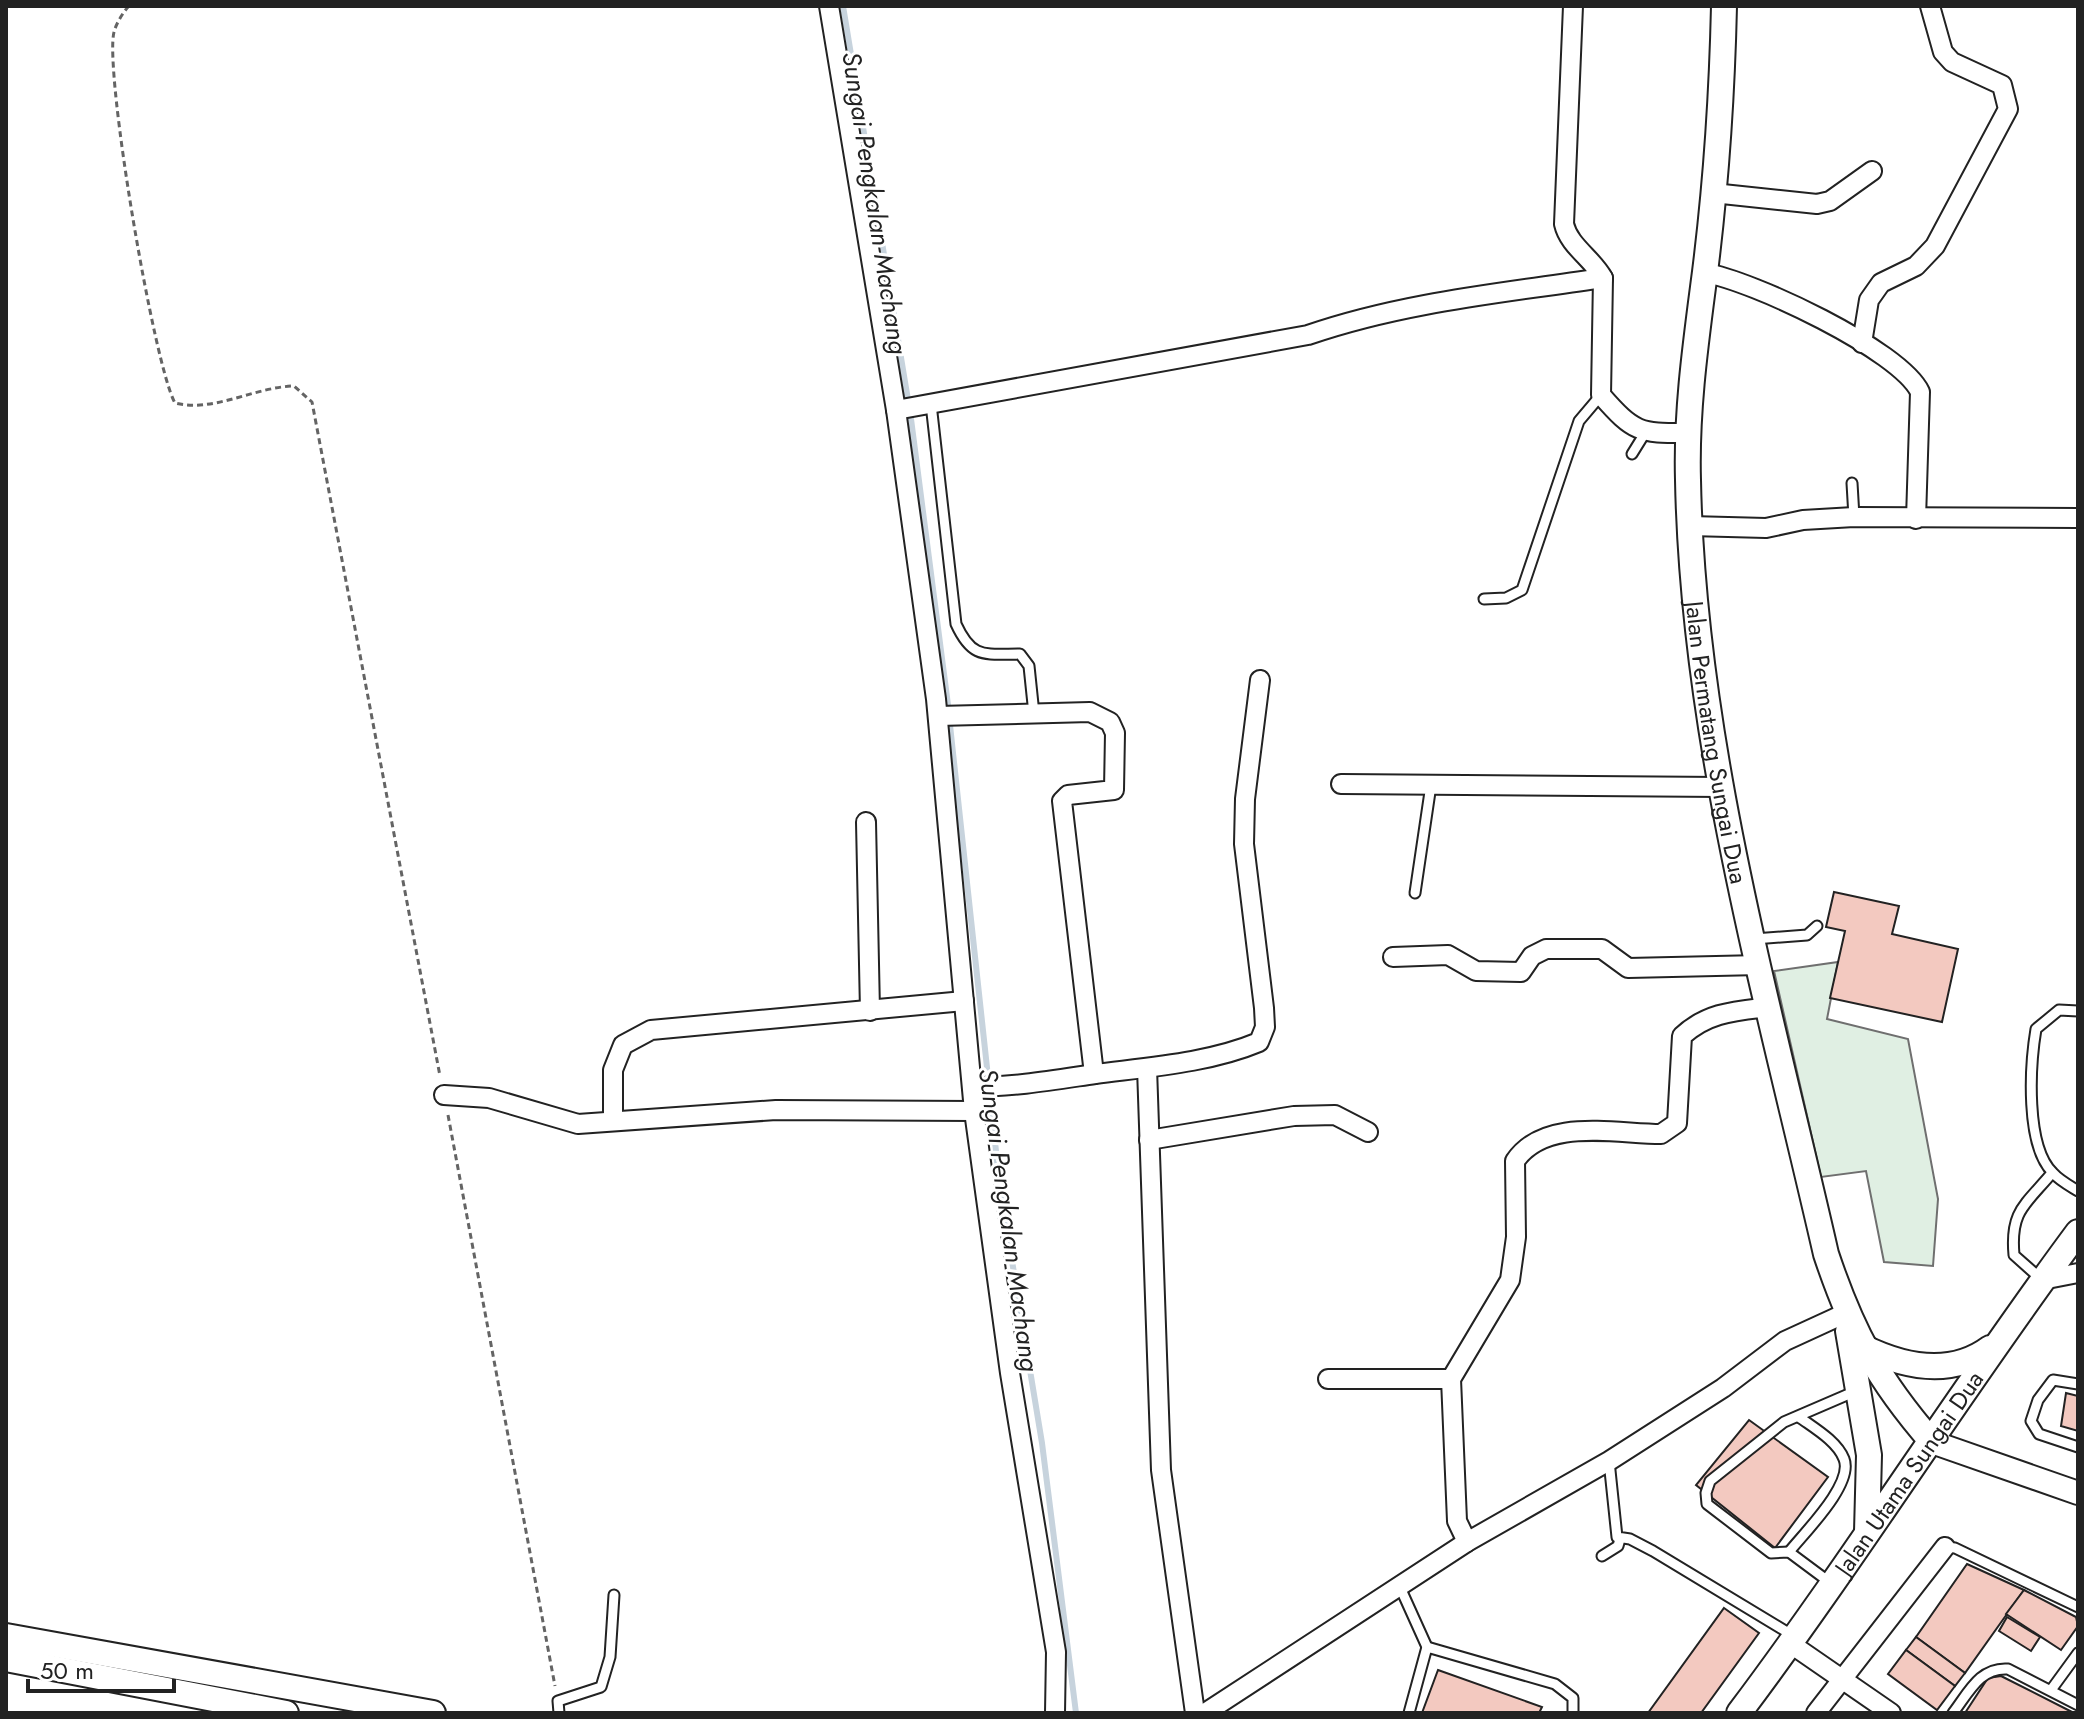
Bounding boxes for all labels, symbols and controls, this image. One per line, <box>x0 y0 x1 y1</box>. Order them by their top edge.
water label: Sungai Pengkalan Machang <box>832 49 918 357</box>
street label: Jalan Permatang Sungai Dua <box>1677 596 1757 887</box>
water label: Sungai Pengkalan Machang <box>969 1066 1049 1374</box>
street label: Jalan Utama Sungai Dua <box>1824 1363 1991 1585</box>
scale bar <box>28 1643 174 1693</box>
text: 50 m <box>40 1653 94 1688</box>

